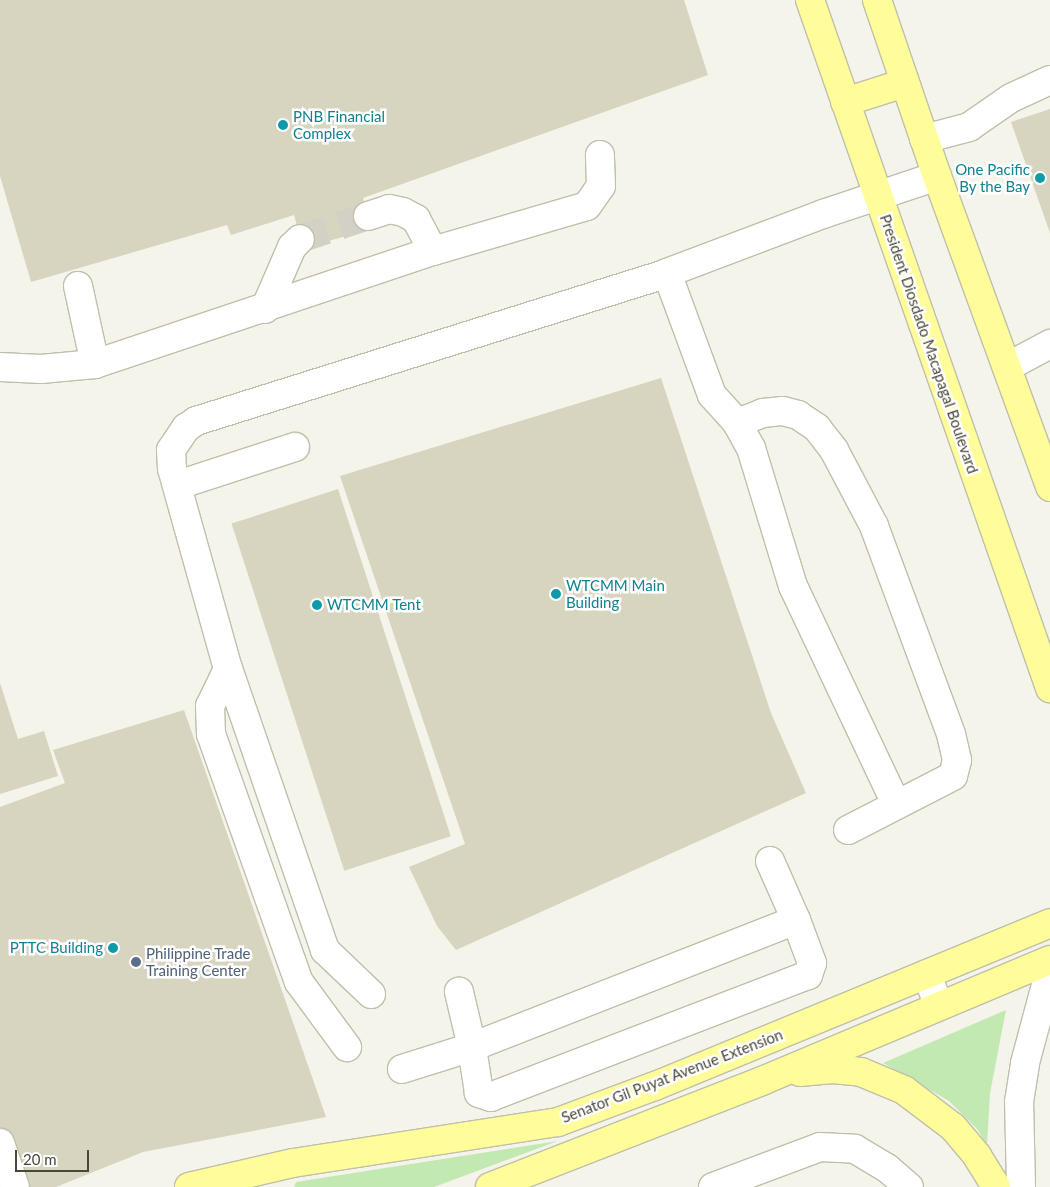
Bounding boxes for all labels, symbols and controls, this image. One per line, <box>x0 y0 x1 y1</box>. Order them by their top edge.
place label: PNB Financial Complex <box>293 107 385 142</box>
marker: PNB Financial Complex <box>277 119 289 131</box>
place label: One Pacific By the Bay <box>955 160 1030 195</box>
marker: One Pacific By the Bay <box>1034 172 1046 184</box>
street label: President Diosdado Macapagal Boulevard <box>876 212 982 476</box>
place label: WTCMM Main Building <box>566 576 665 611</box>
marker: WTCMM Main Building <box>550 588 562 600</box>
place label: WTCMM Tent <box>327 596 421 614</box>
marker: WTCMM Tent <box>311 599 323 611</box>
place label: PTTC Building <box>10 939 103 957</box>
marker: PTTC Building <box>107 942 119 954</box>
place label: Philippine Trade Training Center <box>146 944 251 979</box>
marker: Philippine Trade Training Center <box>130 956 142 968</box>
street label: Senator Gil Puyat Avenue Extension <box>558 1025 786 1127</box>
scale bar <box>18 1140 91 1172</box>
text: 20 m <box>23 1150 57 1168</box>

